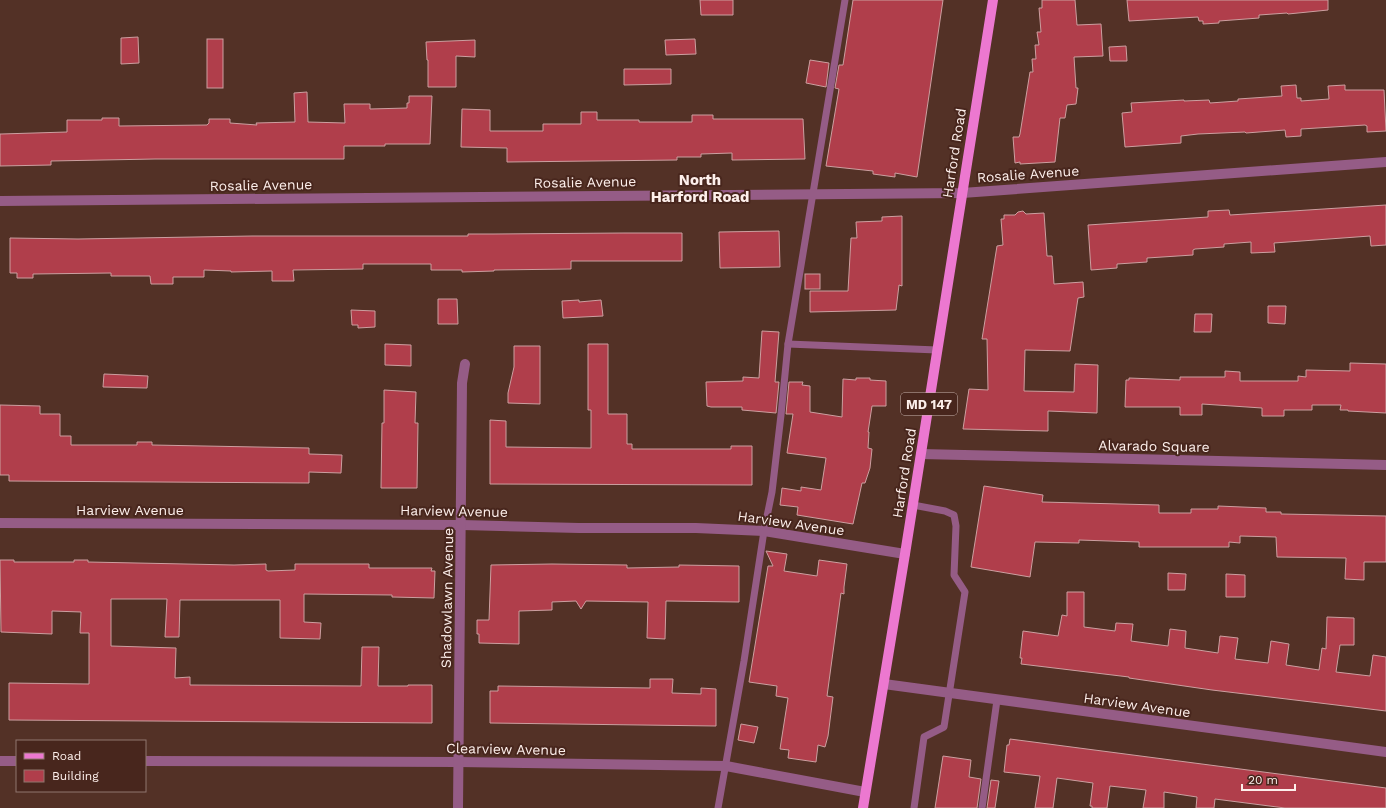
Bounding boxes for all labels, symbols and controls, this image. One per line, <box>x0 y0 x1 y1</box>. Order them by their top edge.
street label: Harford Road <box>939 107 969 199</box>
street label: Rosalie Avenue <box>976 162 1080 186</box>
district label: North Harford Road <box>651 171 749 206</box>
street label: Rosalie Avenue <box>534 173 636 191</box>
street label: Rosalie Avenue <box>210 176 312 194</box>
road number: MD 147 <box>901 393 957 415</box>
street label: Harford Road <box>889 427 919 519</box>
street label: Alvarado Square <box>1098 437 1210 455</box>
street label: Harview Avenue <box>76 502 184 518</box>
street label: Harview Avenue <box>400 502 508 520</box>
street label: Harview Avenue <box>736 508 846 538</box>
street label: Shadowlawn Avenue <box>438 528 456 668</box>
street label: Harview Avenue <box>1082 690 1192 720</box>
legend <box>16 740 146 792</box>
street label: Clearview Avenue <box>446 740 566 758</box>
text: Road <box>52 749 81 763</box>
scale bar <box>1242 766 1295 792</box>
text: Building <box>52 769 99 783</box>
text: 20 m <box>1248 773 1278 787</box>

